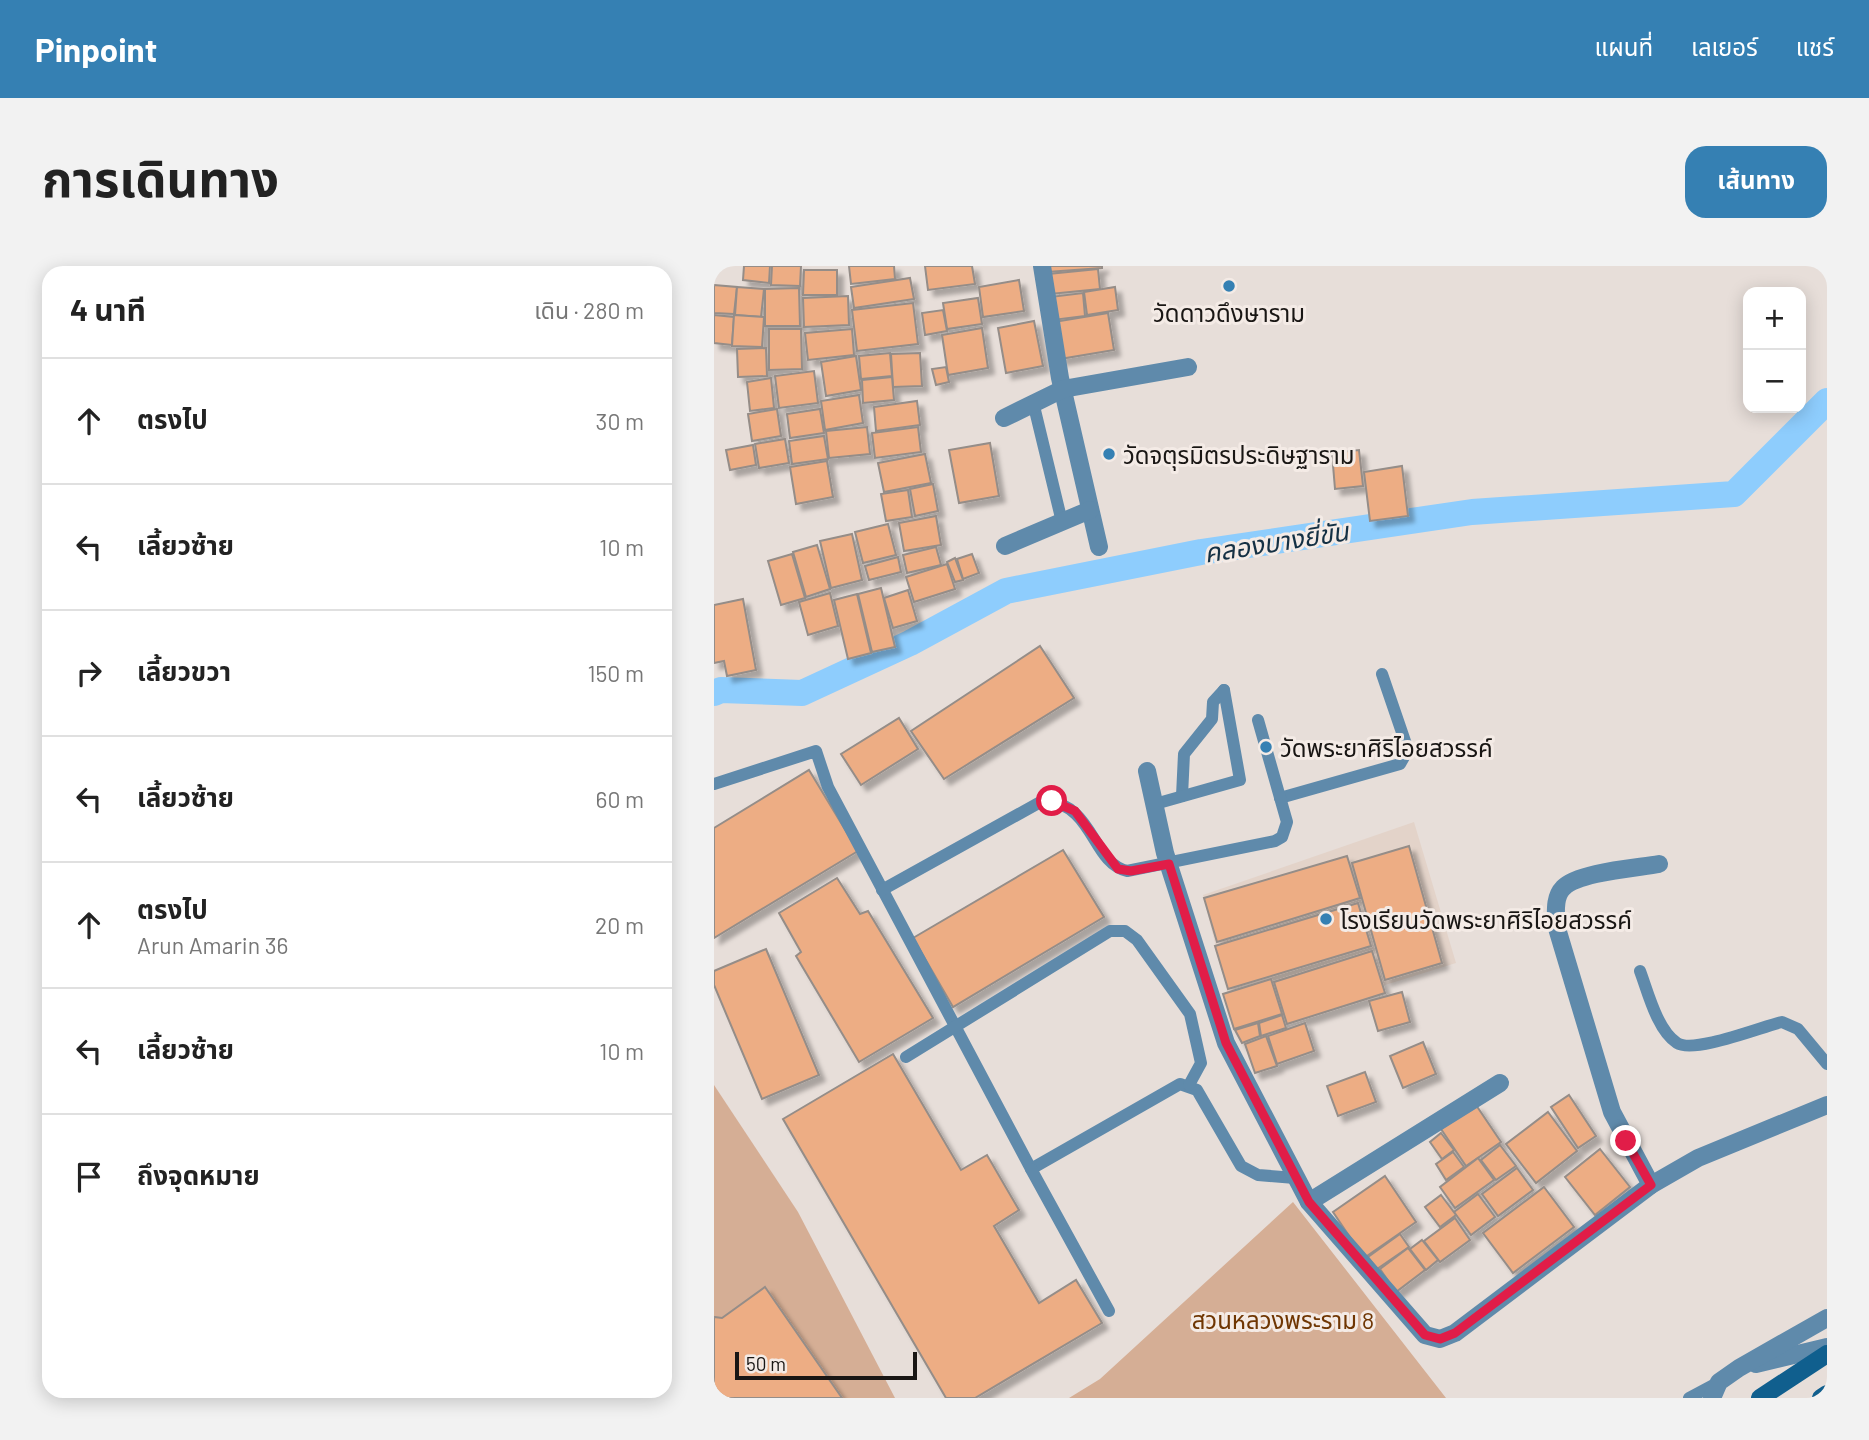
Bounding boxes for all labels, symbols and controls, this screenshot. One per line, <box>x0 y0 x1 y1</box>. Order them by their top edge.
text: Pinpoint <box>35 29 157 69</box>
text: แผนที่ <box>1595 32 1653 61</box>
text: เลเยอร์ <box>1691 32 1758 61</box>
text: แชร์ <box>1796 32 1834 61</box>
button: เส้นทาง <box>1685 146 1827 218</box>
text: การเดินทาง <box>42 148 279 207</box>
marker: วัดดาวดึงษาราม <box>1221 278 1237 294</box>
map controls <box>1743 287 1806 413</box>
button: + <box>1743 287 1806 350</box>
text: 4 นาที <box>70 291 146 327</box>
text: เดิน · 280 m <box>534 296 644 324</box>
place label: วัดดาวดึงษาราม <box>1153 298 1305 327</box>
button: − <box>1743 350 1806 413</box>
icon: ahead <box>70 402 108 440</box>
text: ตรงไป <box>137 403 208 434</box>
text: 30 m <box>596 407 644 435</box>
place label: วัดจตุรมิตรประดิษฐาราม <box>1123 440 1355 471</box>
marker: วัดจตุรมิตรประดิษฐาราม <box>1101 446 1117 462</box>
water label: คลองบางยี่ขัน <box>1202 513 1352 568</box>
icon: left <box>70 528 108 566</box>
text: เลี้ยวซ้าย <box>137 529 234 560</box>
text: 10 m <box>599 533 644 561</box>
icon: right <box>70 654 108 692</box>
text: เลี้ยวขวา <box>137 655 231 686</box>
text: 150 m <box>588 659 644 687</box>
place label: วัดพระยาศิริไอยสวรรค์ <box>1280 733 1493 762</box>
marker: วัดพระยาศิริไอยสวรรค์ <box>1258 739 1274 755</box>
icon: left <box>70 780 108 818</box>
text: เลี้ยวซ้าย <box>137 781 234 812</box>
text: 60 m <box>596 785 644 813</box>
route start <box>1036 785 1067 816</box>
text: ตรงไป <box>137 893 208 924</box>
place label: โรงเรียนวัดพระยาศิริไอยสวรรค์ <box>1340 905 1632 934</box>
icon: ahead <box>70 906 108 944</box>
text: 20 m <box>595 911 644 939</box>
marker: โรงเรียนวัดพระยาศิริไอยสวรรค์ <box>1318 911 1334 927</box>
text: Arun Amarin 36 <box>137 931 288 959</box>
icon: left <box>70 1032 108 1070</box>
text: เลี้ยวซ้าย <box>137 1033 234 1064</box>
text: 10 m <box>599 1037 644 1065</box>
route end <box>1610 1125 1641 1156</box>
icon: arrive <box>70 1158 108 1196</box>
text: ถึงจุดหมาย <box>137 1159 260 1190</box>
park label: สวนหลวงพระราม 8 <box>1192 1305 1374 1334</box>
scale bar <box>735 1349 917 1381</box>
text: 50 m <box>746 1352 786 1375</box>

